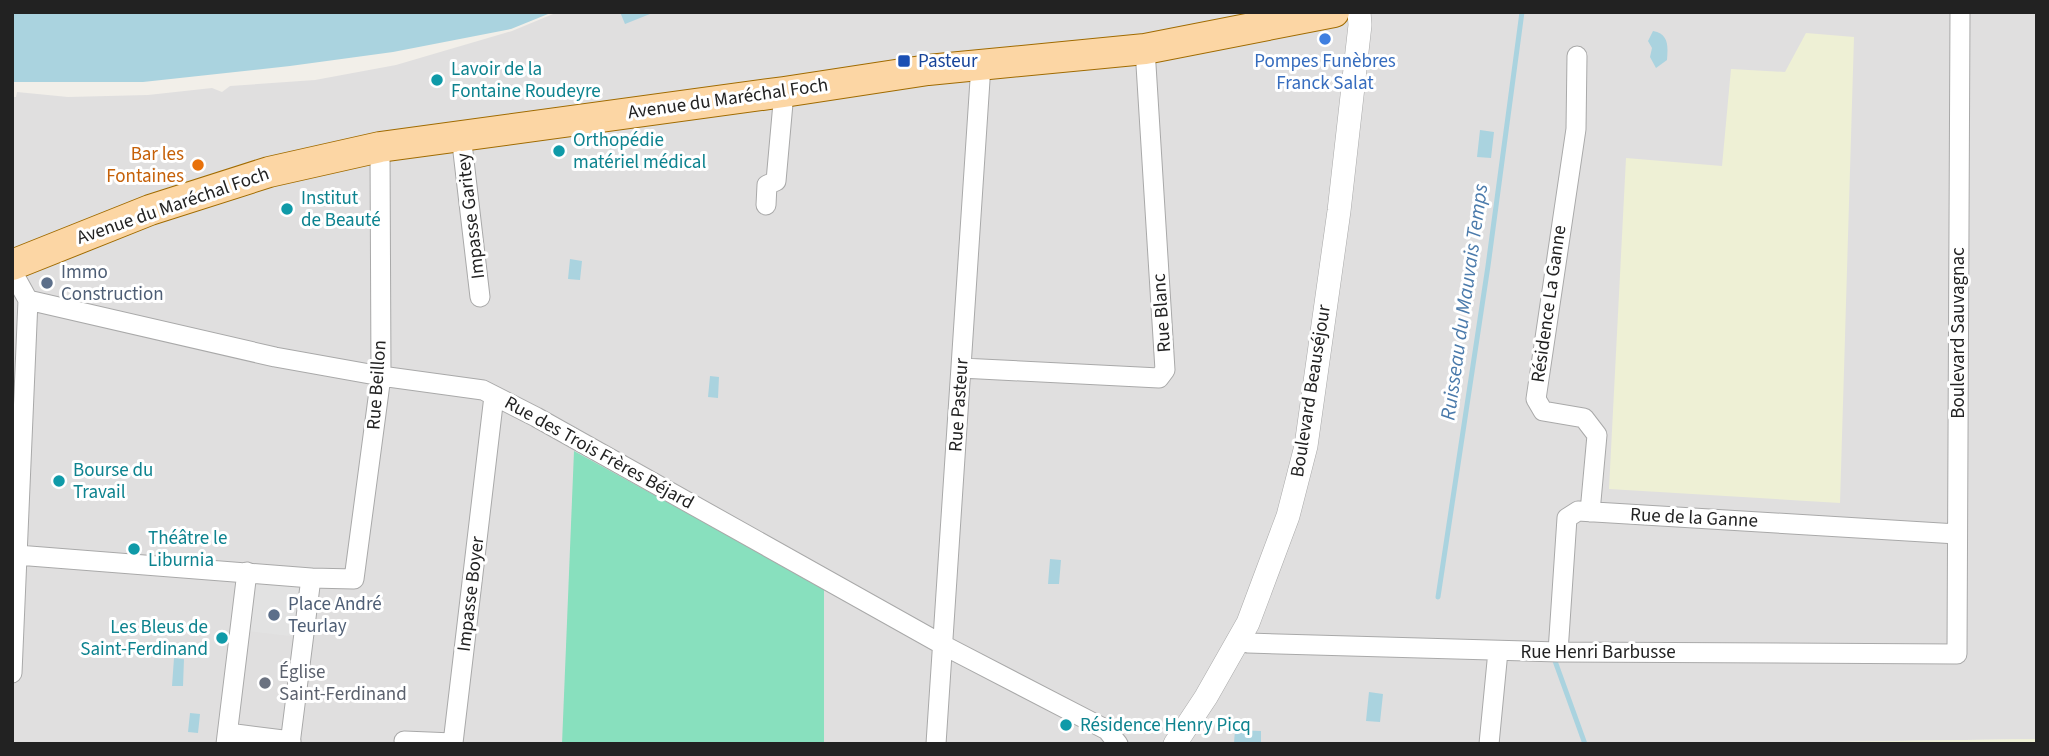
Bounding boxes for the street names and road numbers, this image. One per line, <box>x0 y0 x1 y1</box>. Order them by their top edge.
street label: Avenue du Maréchal Foch <box>626 72 830 126</box>
street label: Impasse Garitey <box>450 151 492 281</box>
street label: Avenue du Maréchal Foch <box>73 160 273 252</box>
street label: Résidence La Ganne <box>1525 224 1573 384</box>
street label: Boulevard Sauvagnac <box>1945 247 1972 419</box>
street label: Rue Blanc <box>1146 272 1178 353</box>
street label: Boulevard Beauséjour <box>1284 302 1338 479</box>
street label: Rue Beillon <box>360 339 394 431</box>
street label: Rue Pasteur <box>942 357 976 453</box>
street label: Rue des Trois Frères Béjard <box>499 390 699 516</box>
street label: Rue de la Ganne <box>1629 501 1759 535</box>
street label: Impasse Boyer <box>451 534 492 653</box>
street label: Rue Henri Barbusse <box>1520 639 1676 666</box>

